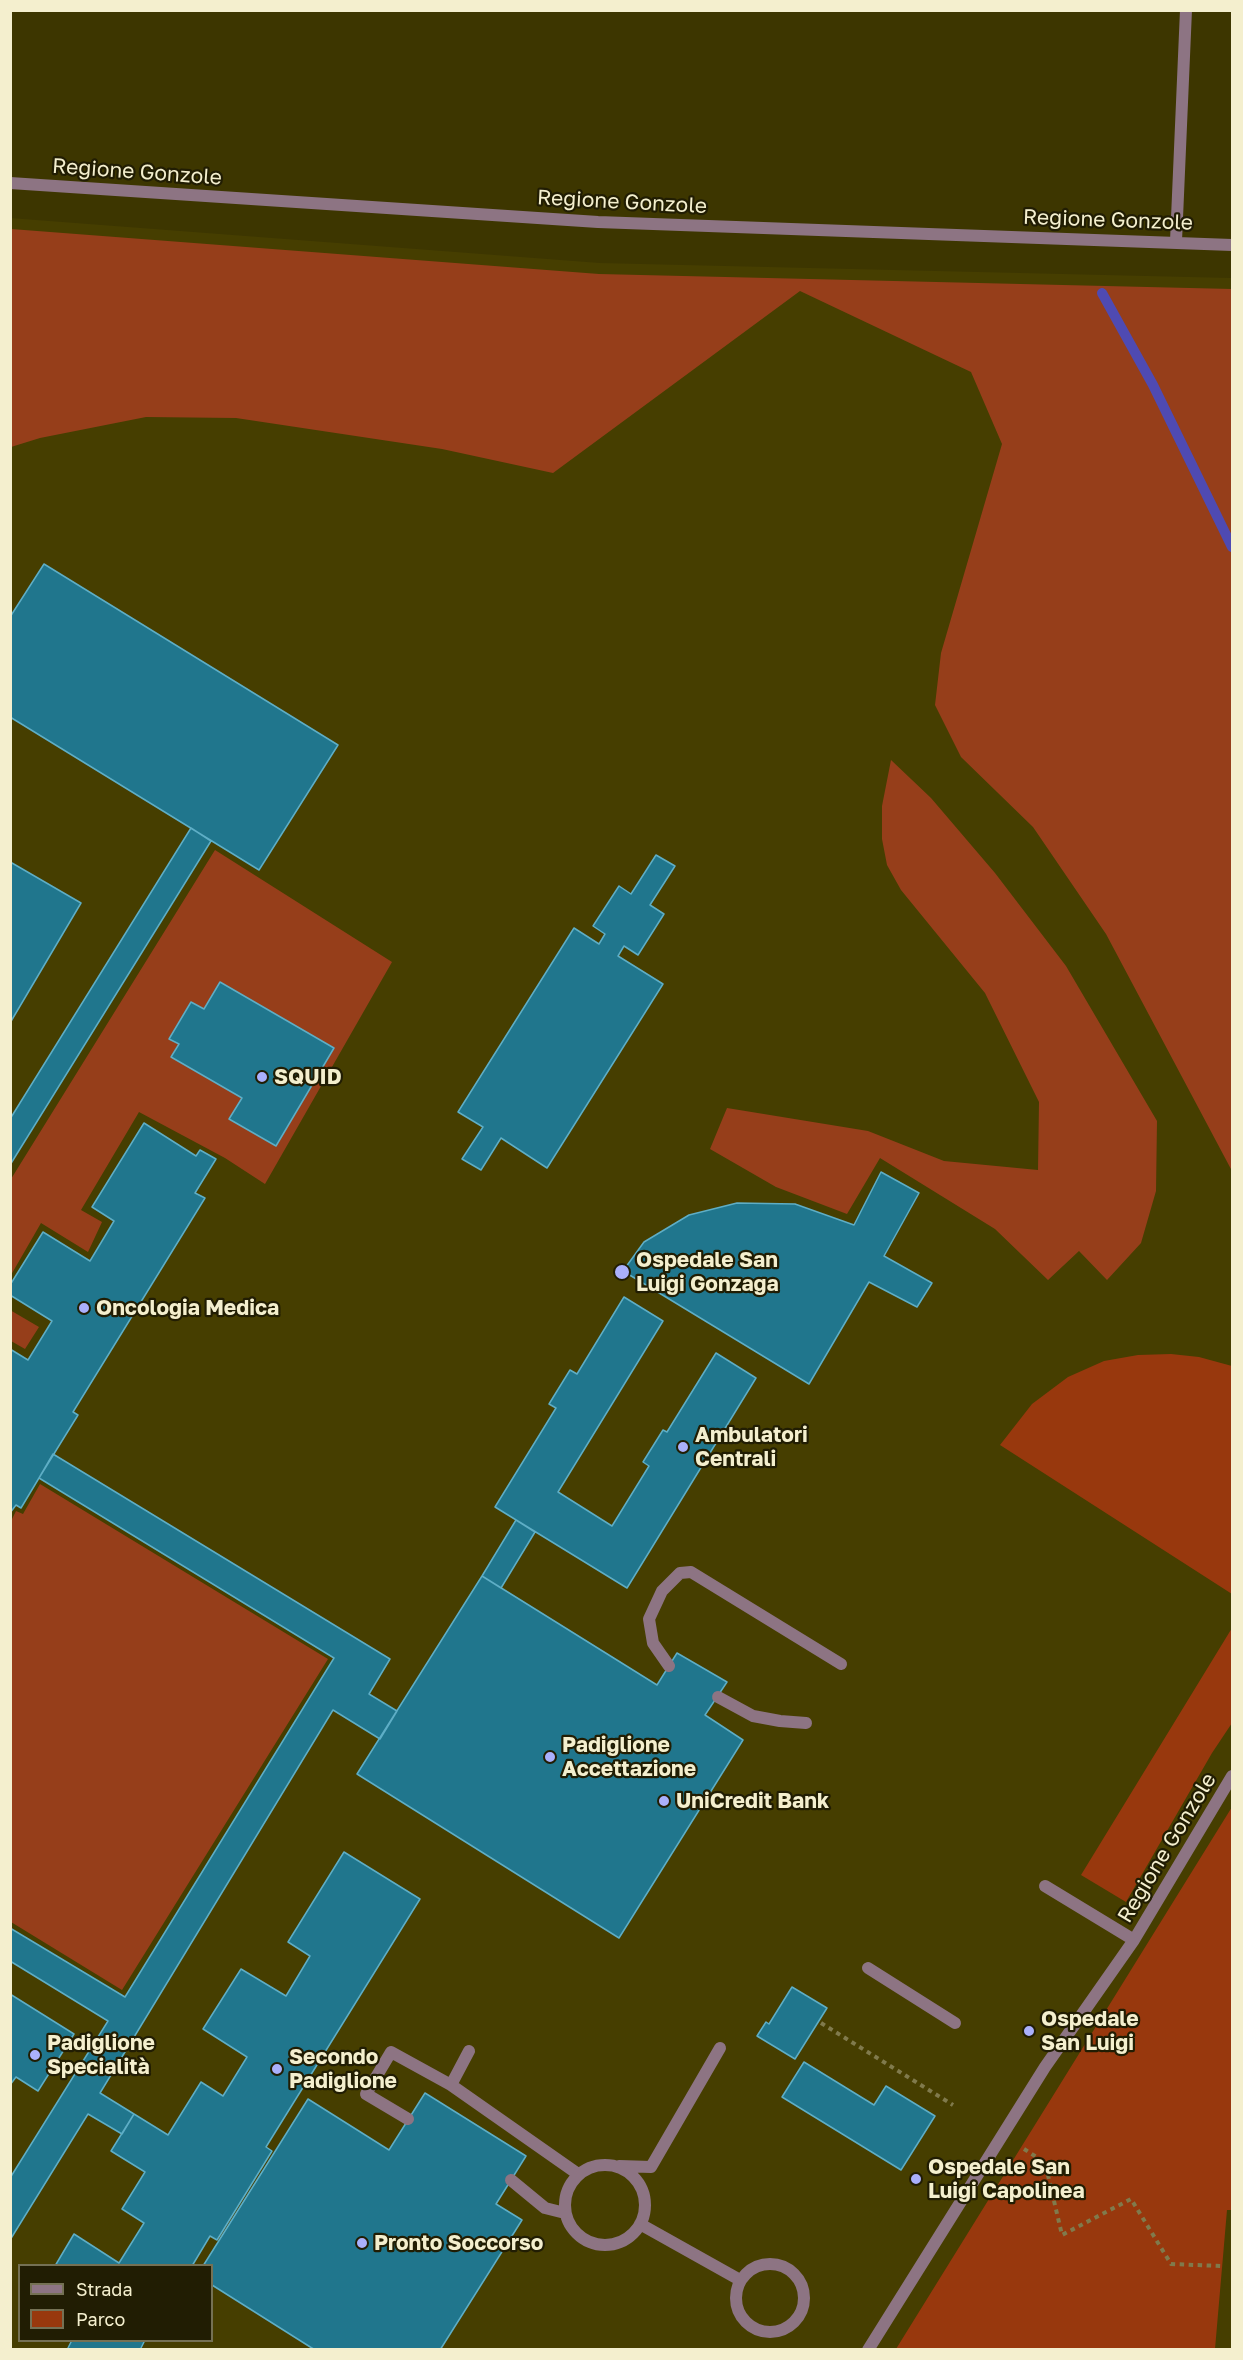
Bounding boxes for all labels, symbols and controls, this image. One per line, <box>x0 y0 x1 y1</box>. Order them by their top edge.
street label: Regione Gonzole <box>51 153 223 191</box>
street label: Regione Gonzole <box>536 185 708 219</box>
street label: Regione Gonzole <box>1023 204 1193 236</box>
place label: SQUID <box>274 1064 342 1090</box>
marker: SQUID <box>255 1070 269 1084</box>
place label: Ospedale San Luigi Gonzaga <box>636 1247 779 1297</box>
marker: Ospedale San Luigi Gonzaga <box>613 1263 631 1281</box>
place label: Oncologia Medica <box>96 1295 279 1321</box>
marker: Oncologia Medica <box>77 1301 91 1315</box>
place label: Ambulatori Centrali <box>695 1422 808 1472</box>
marker: Ambulatori Centrali <box>676 1440 690 1454</box>
place label: Padiglione Accettazione <box>562 1732 696 1782</box>
marker: Padiglione Accettazione <box>543 1750 557 1764</box>
street label: Regione Gonzole <box>1112 1769 1222 1927</box>
place label: UniCredit Bank <box>676 1788 829 1814</box>
marker: UniCredit Bank <box>657 1794 671 1808</box>
place label: Ospedale San Luigi <box>1041 2006 1139 2056</box>
marker: Ospedale San Luigi <box>1022 2024 1036 2038</box>
place label: Padiglione Specialità <box>47 2030 155 2080</box>
place label: Secondo Padiglione <box>289 2044 397 2094</box>
marker: Padiglione Specialità <box>28 2048 42 2062</box>
marker: Secondo Padiglione <box>270 2062 284 2076</box>
place label: Ospedale San Luigi Capolinea <box>928 2154 1085 2204</box>
marker: Ospedale San Luigi Capolinea <box>909 2172 923 2186</box>
place label: Pronto Soccorso <box>374 2230 543 2256</box>
marker: Pronto Soccorso <box>355 2236 369 2250</box>
legend <box>18 2264 213 2342</box>
text: Strada <box>76 2278 133 2300</box>
text: Parco <box>76 2308 125 2330</box>

